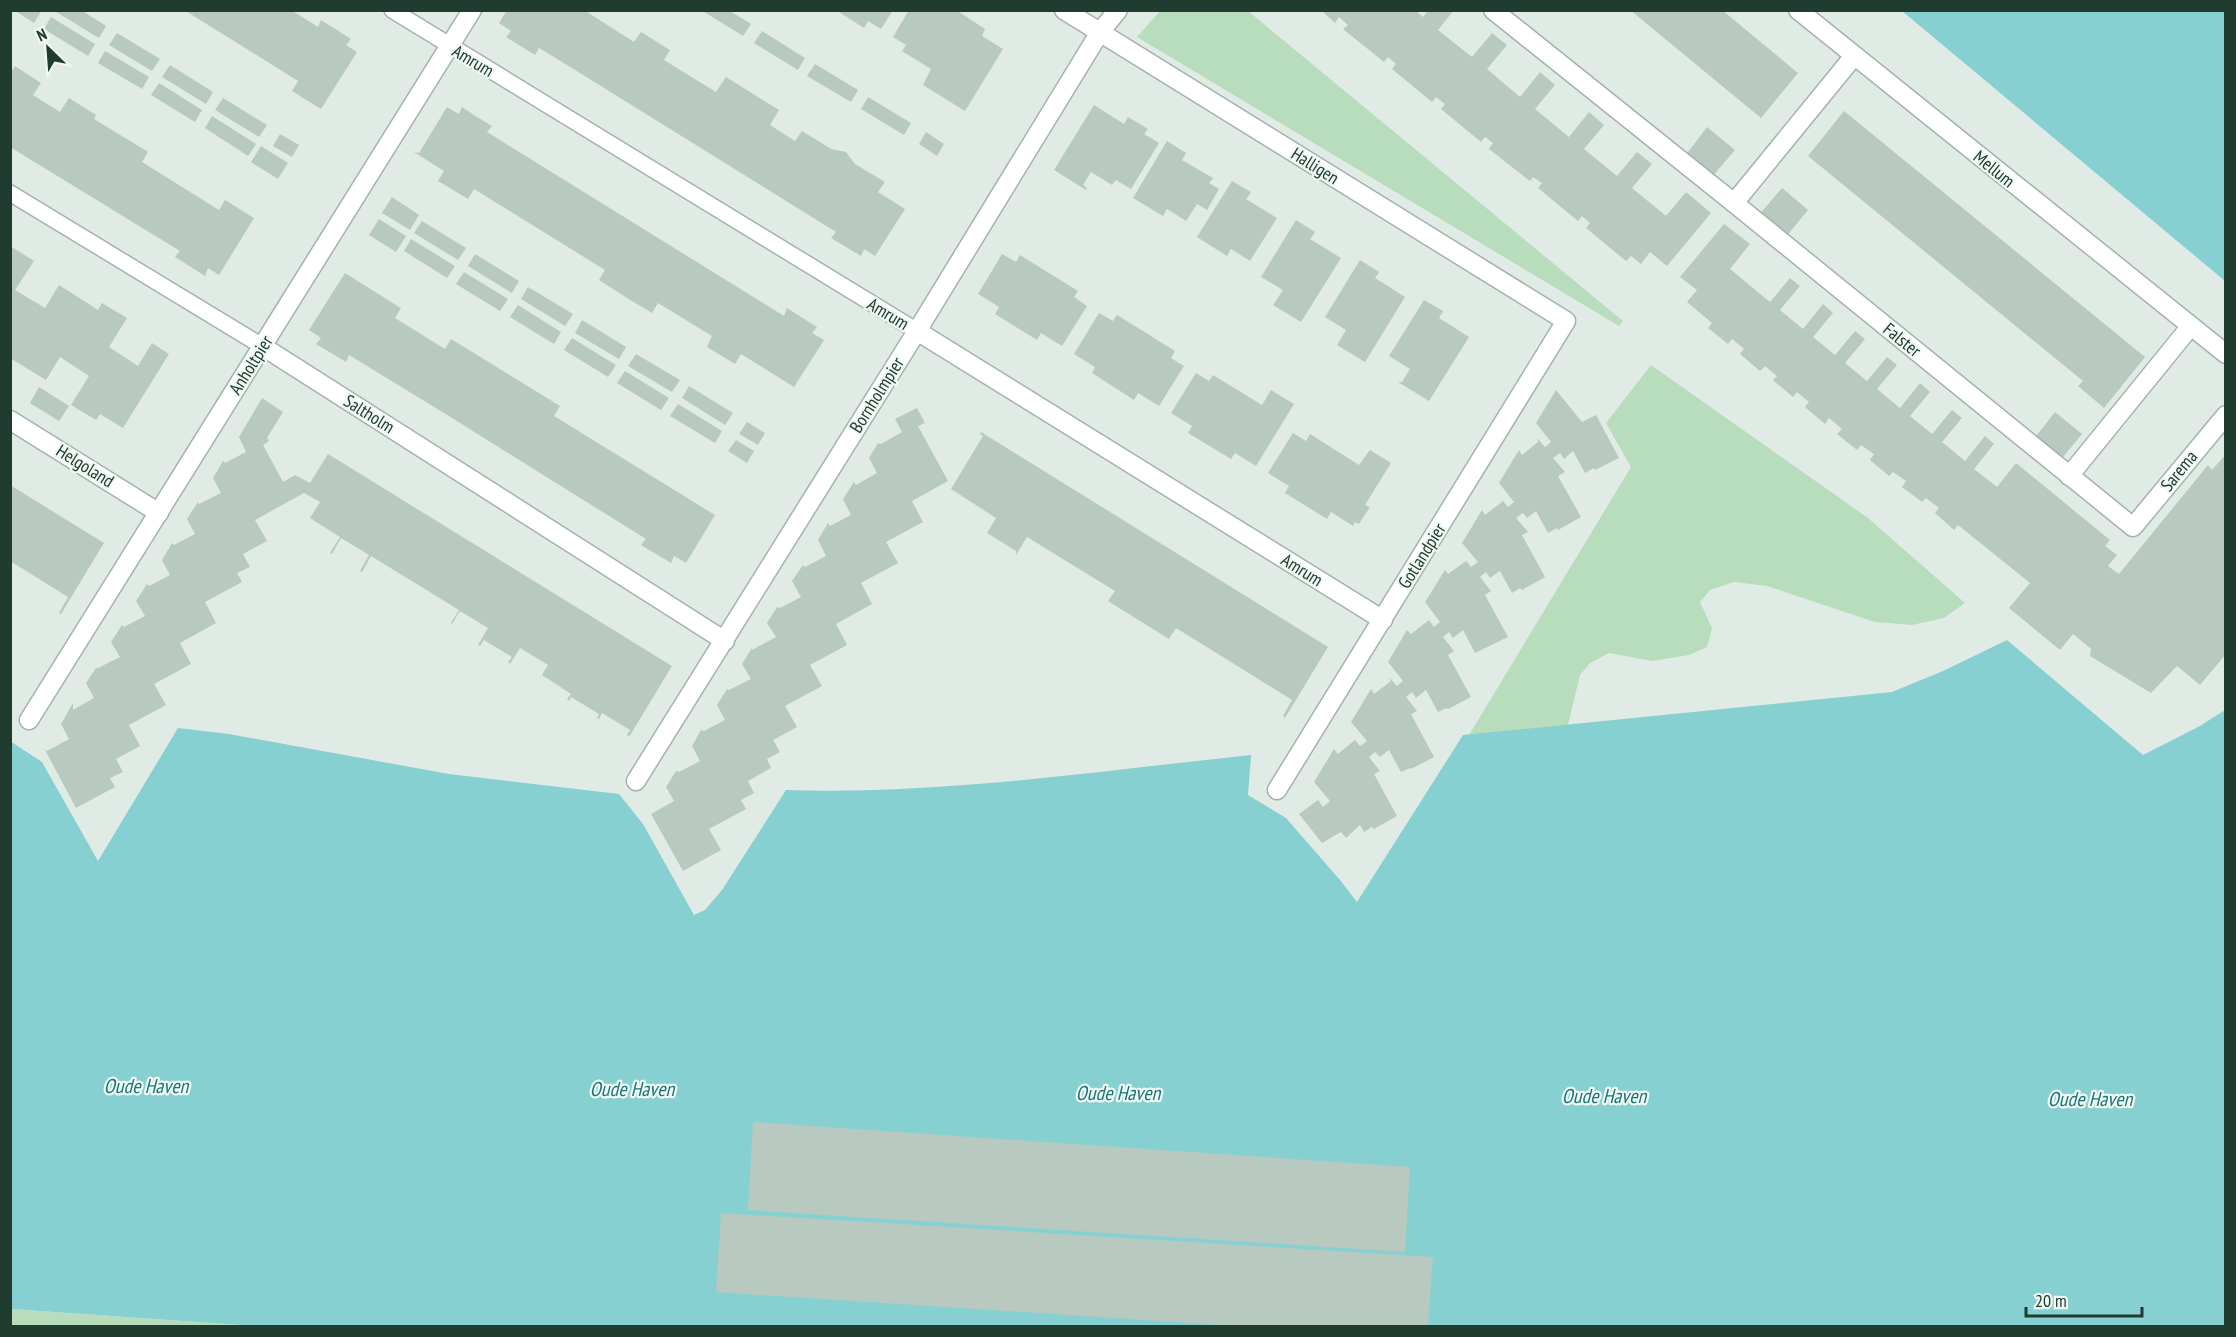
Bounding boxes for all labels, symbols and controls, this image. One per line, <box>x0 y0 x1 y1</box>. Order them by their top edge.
north arrow <box>18 18 78 78</box>
text: N <box>34 24 50 45</box>
street label: Amrum <box>448 39 498 82</box>
street label: Halligen <box>1287 142 1344 189</box>
street label: Mellum <box>1969 145 2020 192</box>
street label: Amrum <box>863 292 913 335</box>
street label: Falster <box>1879 317 1926 362</box>
street label: Anholtpier <box>224 331 278 399</box>
street label: Bornholmpier <box>844 353 909 437</box>
street label: Saltholm <box>340 389 399 438</box>
street label: Helgoland <box>52 439 118 492</box>
street label: Sarema <box>2155 445 2202 496</box>
street label: Gotlandpier <box>1393 519 1451 593</box>
street label: Amrum <box>1277 548 1327 591</box>
water label: Oude Haven <box>104 1073 189 1099</box>
water label: Oude Haven <box>590 1076 675 1102</box>
water label: Oude Haven <box>1076 1080 1161 1106</box>
water label: Oude Haven <box>1562 1083 1647 1109</box>
water label: Oude Haven <box>2048 1086 2133 1112</box>
scale bar <box>2026 1280 2142 1318</box>
text: 20 m <box>2035 1289 2067 1312</box>

